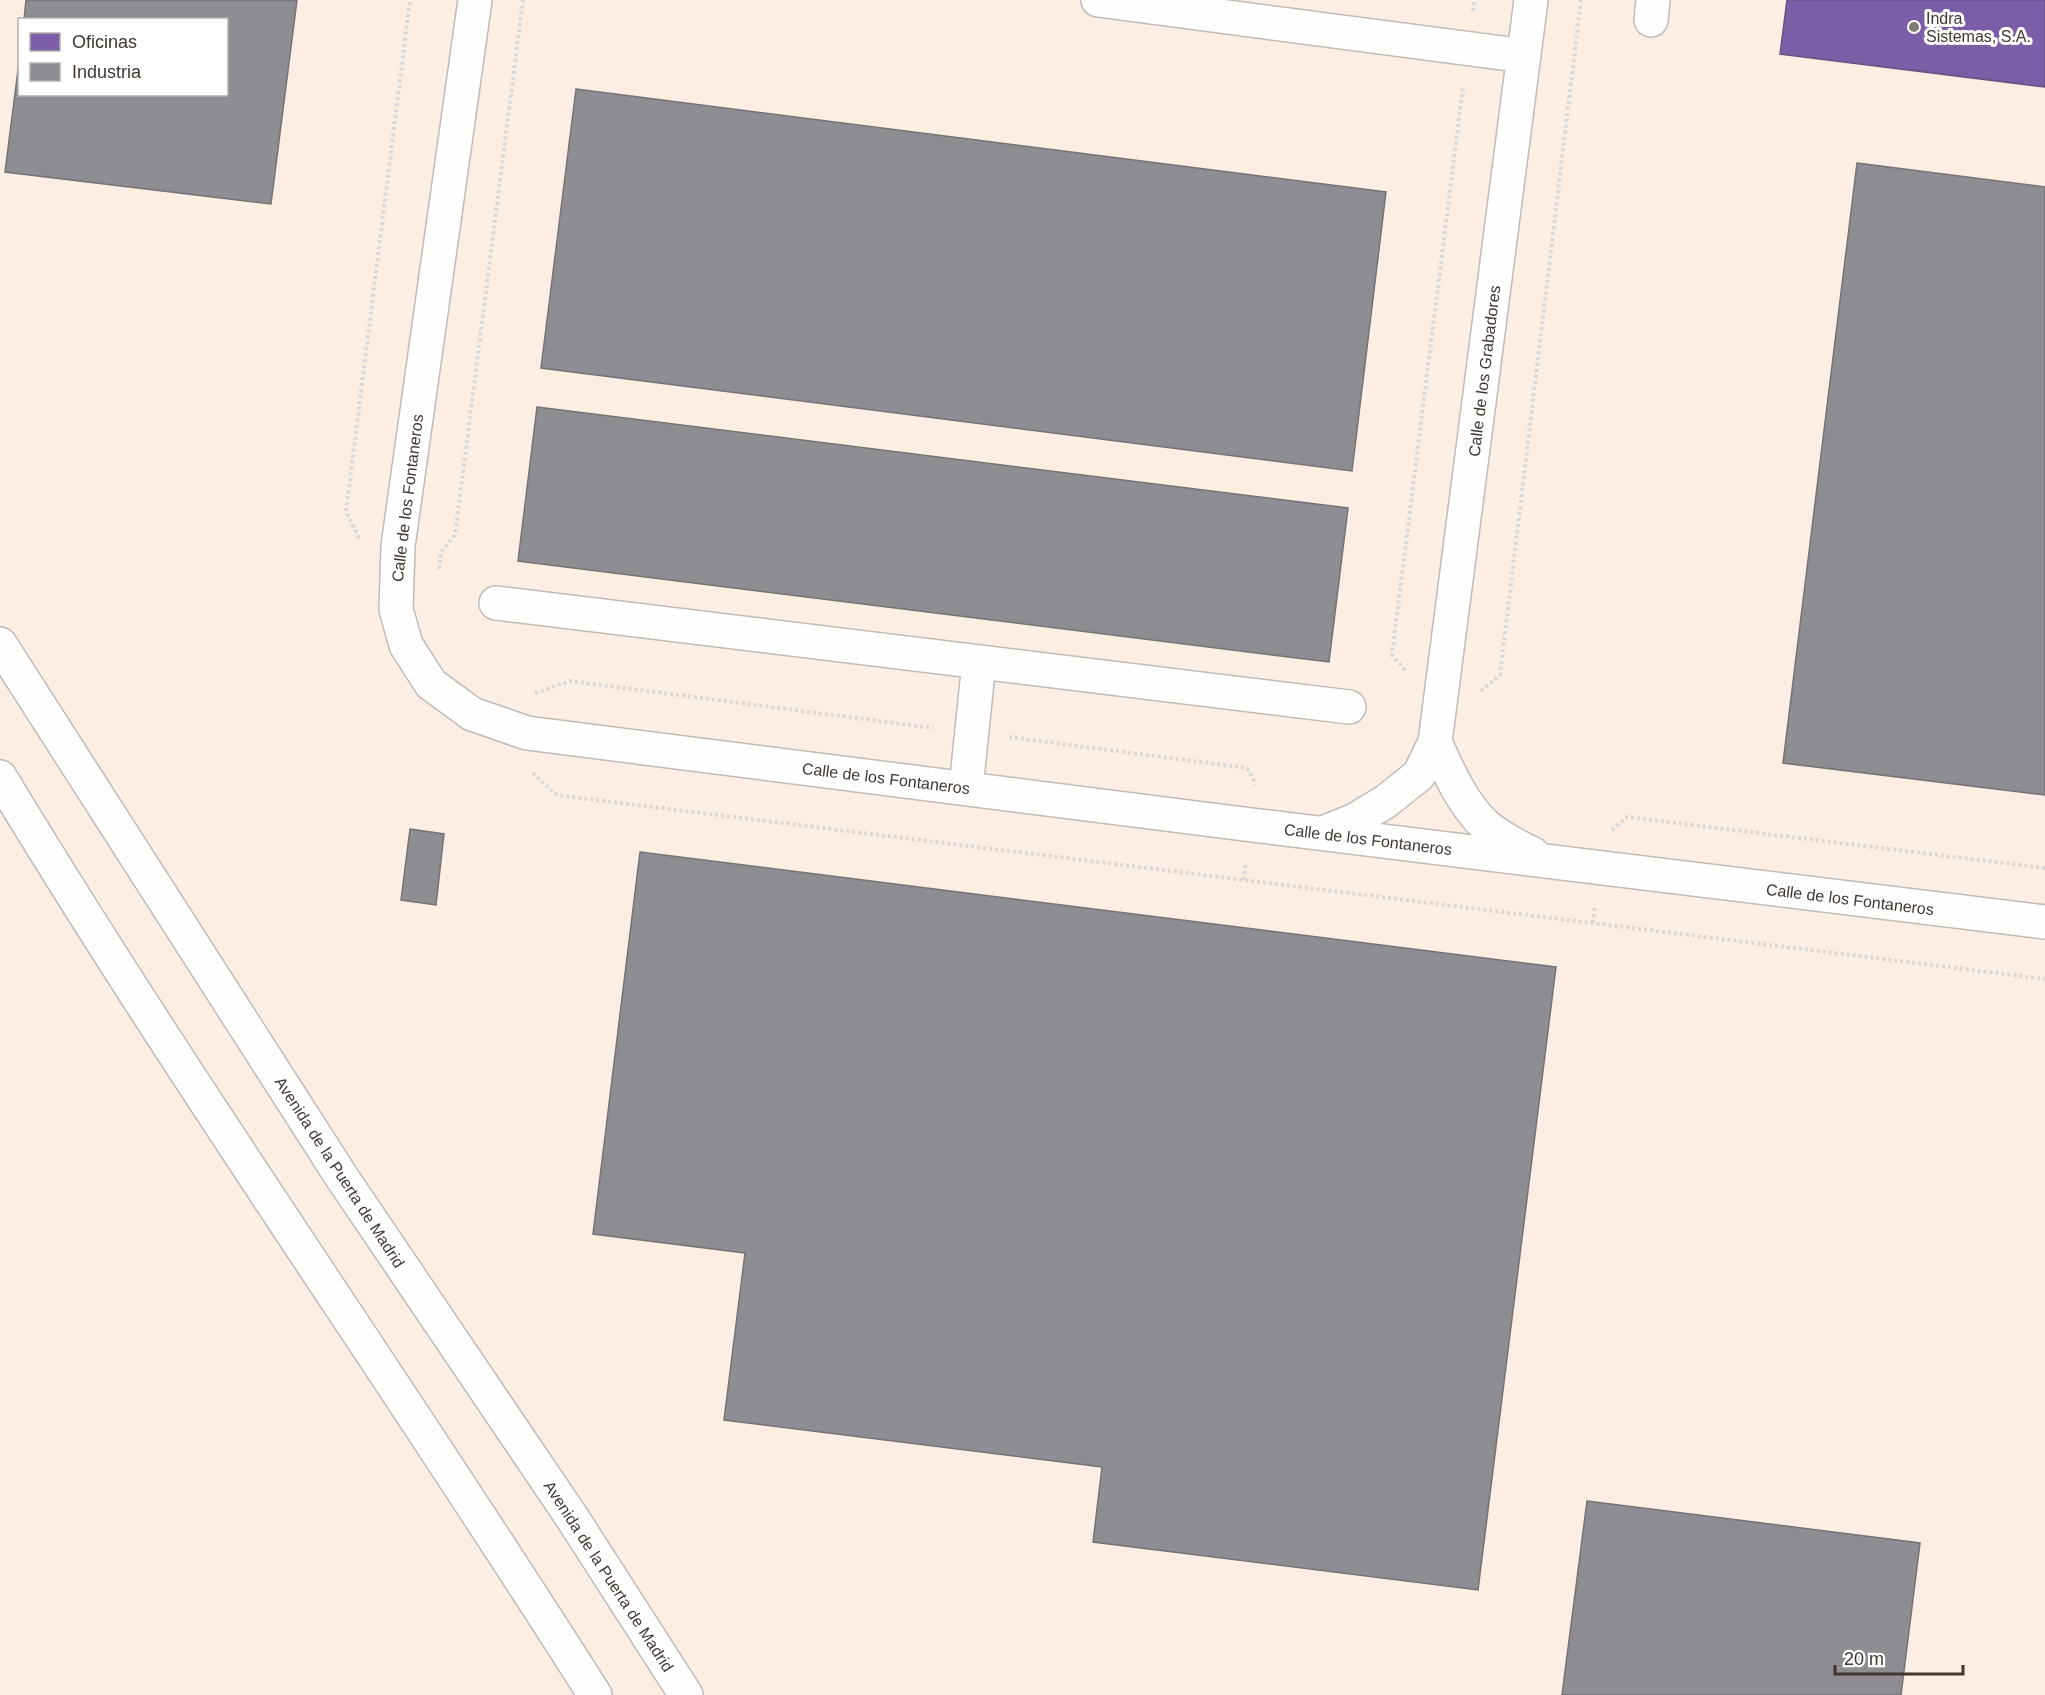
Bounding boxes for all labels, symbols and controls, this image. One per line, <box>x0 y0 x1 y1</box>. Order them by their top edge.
place label: Indra Sistemas, S.A. <box>1926 10 2031 45</box>
legend <box>18 18 228 96</box>
marker: Indra Sistemas, S.A. <box>1907 20 1921 34</box>
text: Oficinas <box>72 32 137 52</box>
text: Industria <box>72 62 142 82</box>
street label: Calle de los Grabadores <box>1466 284 1503 458</box>
street label: Calle de los Fontaneros <box>389 413 426 583</box>
street label: Calle de los Fontaneros <box>801 760 971 797</box>
street label: Calle de los Fontaneros <box>1283 821 1453 858</box>
street label: Calle de los Fontaneros <box>1765 881 1935 918</box>
street label: Avenida de la Puerta de Madrid <box>271 1074 408 1271</box>
street label: Avenida de la Puerta de Madrid <box>540 1478 677 1675</box>
scale bar <box>1835 1638 1962 1676</box>
text: 20 m <box>1844 1649 1884 1669</box>

